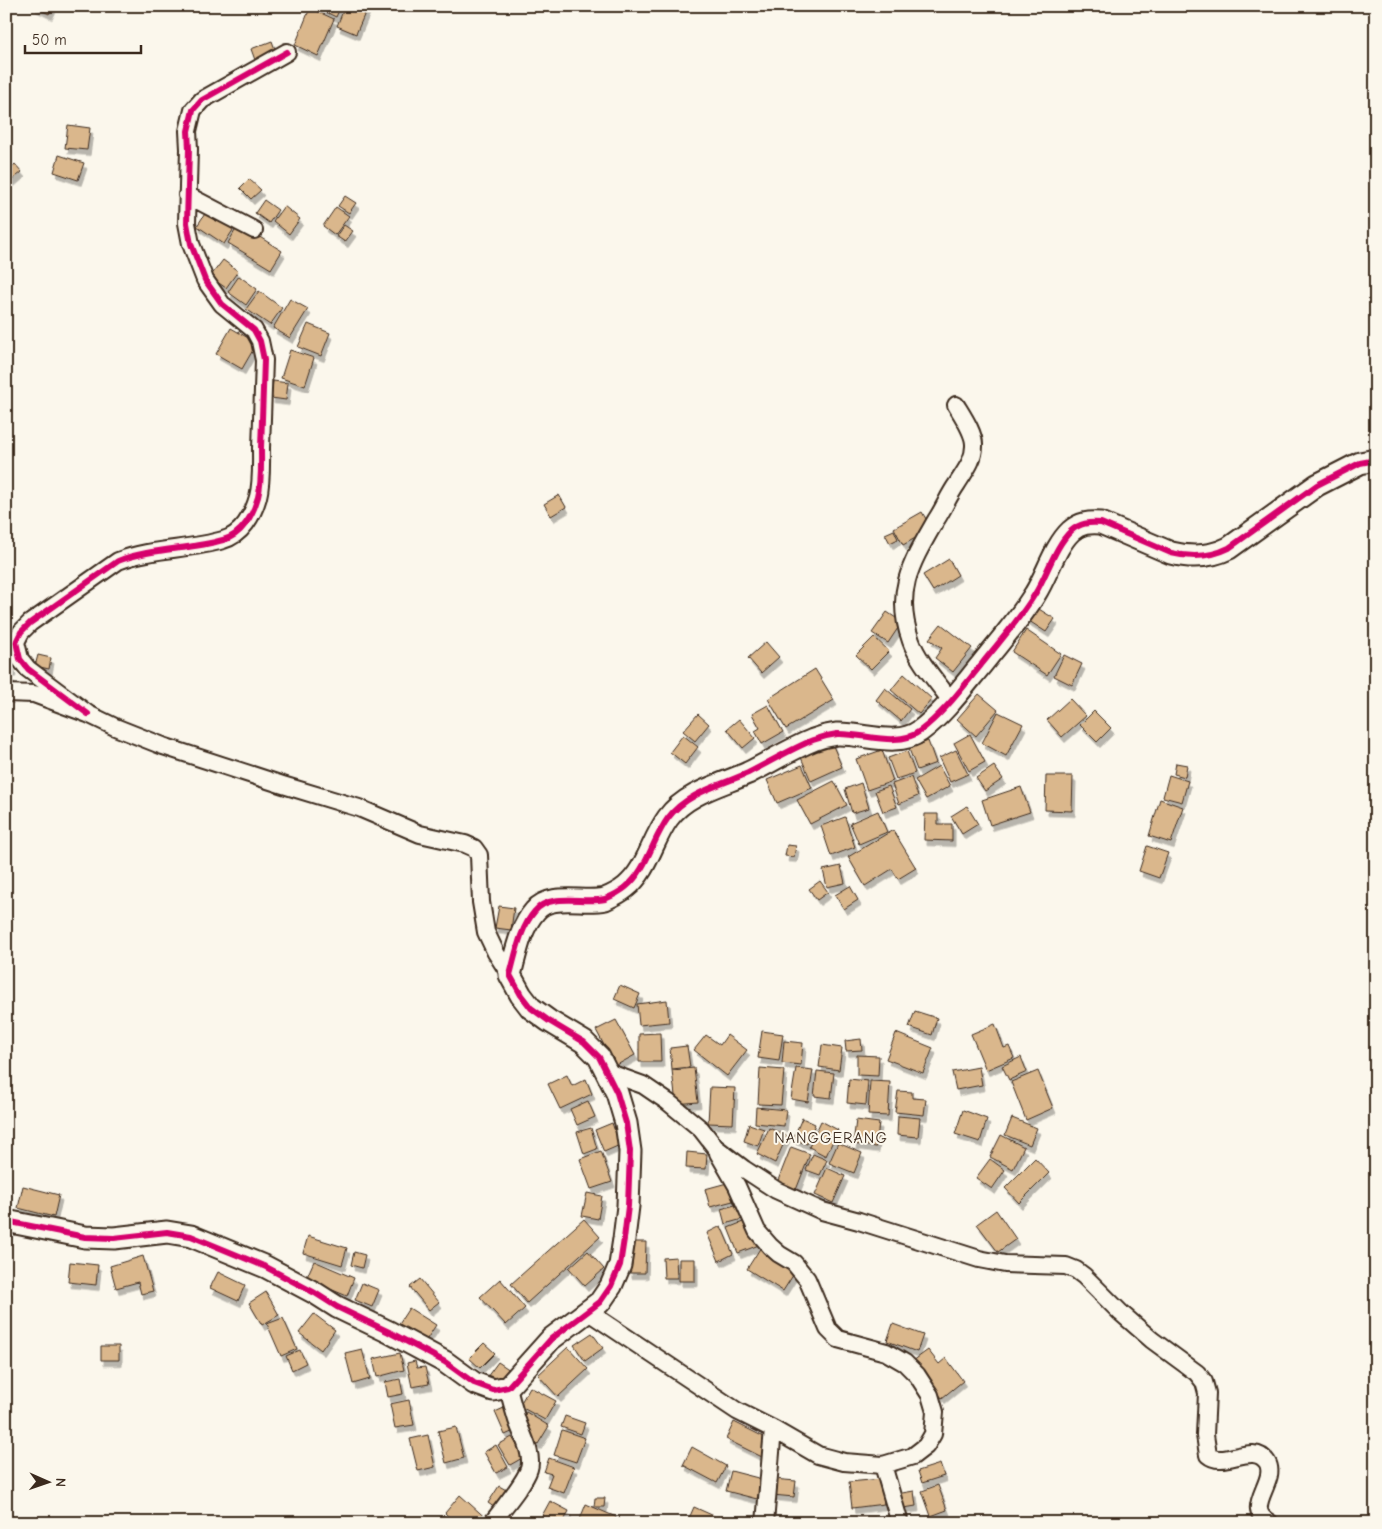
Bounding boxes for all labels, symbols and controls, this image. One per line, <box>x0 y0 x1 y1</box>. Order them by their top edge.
scale bar <box>25 22 141 54</box>
text: 50 m <box>32 31 67 49</box>
district label: NANGGERANG <box>774 1129 888 1147</box>
north arrow <box>22 1456 72 1506</box>
text: N <box>52 1478 69 1487</box>

